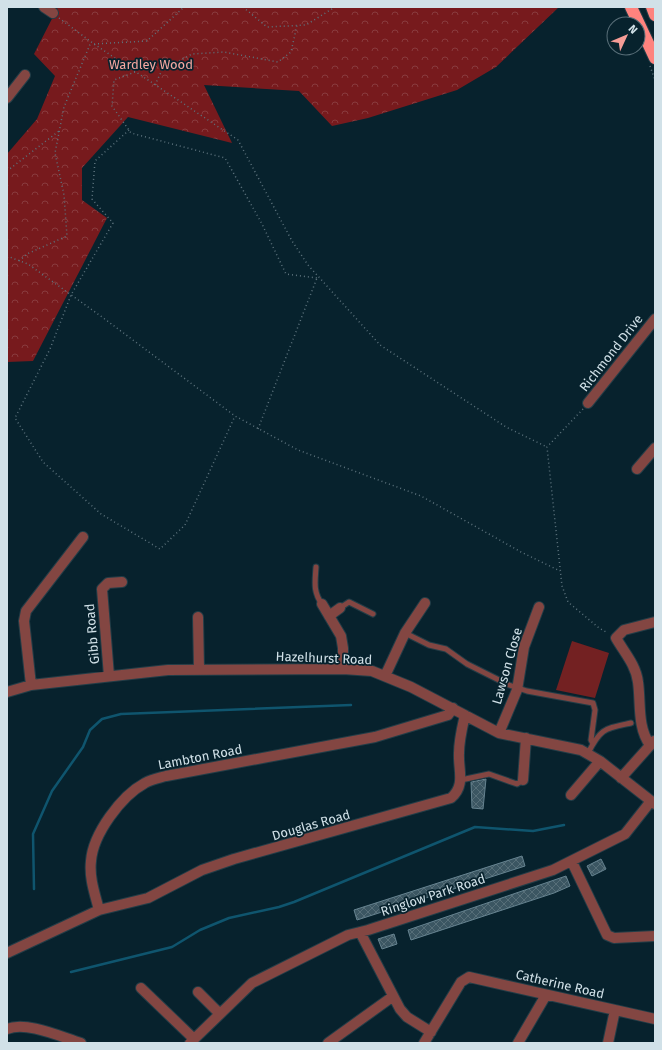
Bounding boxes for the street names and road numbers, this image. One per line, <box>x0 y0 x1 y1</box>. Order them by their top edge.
street label: Richmond Drive <box>576 312 646 394</box>
street label: Gibb Road <box>82 603 102 665</box>
street label: Lawson Close <box>489 626 525 706</box>
street label: Hazelhurst Road <box>275 649 373 667</box>
street label: Lambton Road <box>157 741 243 773</box>
street label: Douglas Road <box>270 807 352 843</box>
street label: Ringlow Park Road <box>379 871 487 919</box>
street label: Catherine Road <box>514 967 606 1001</box>

